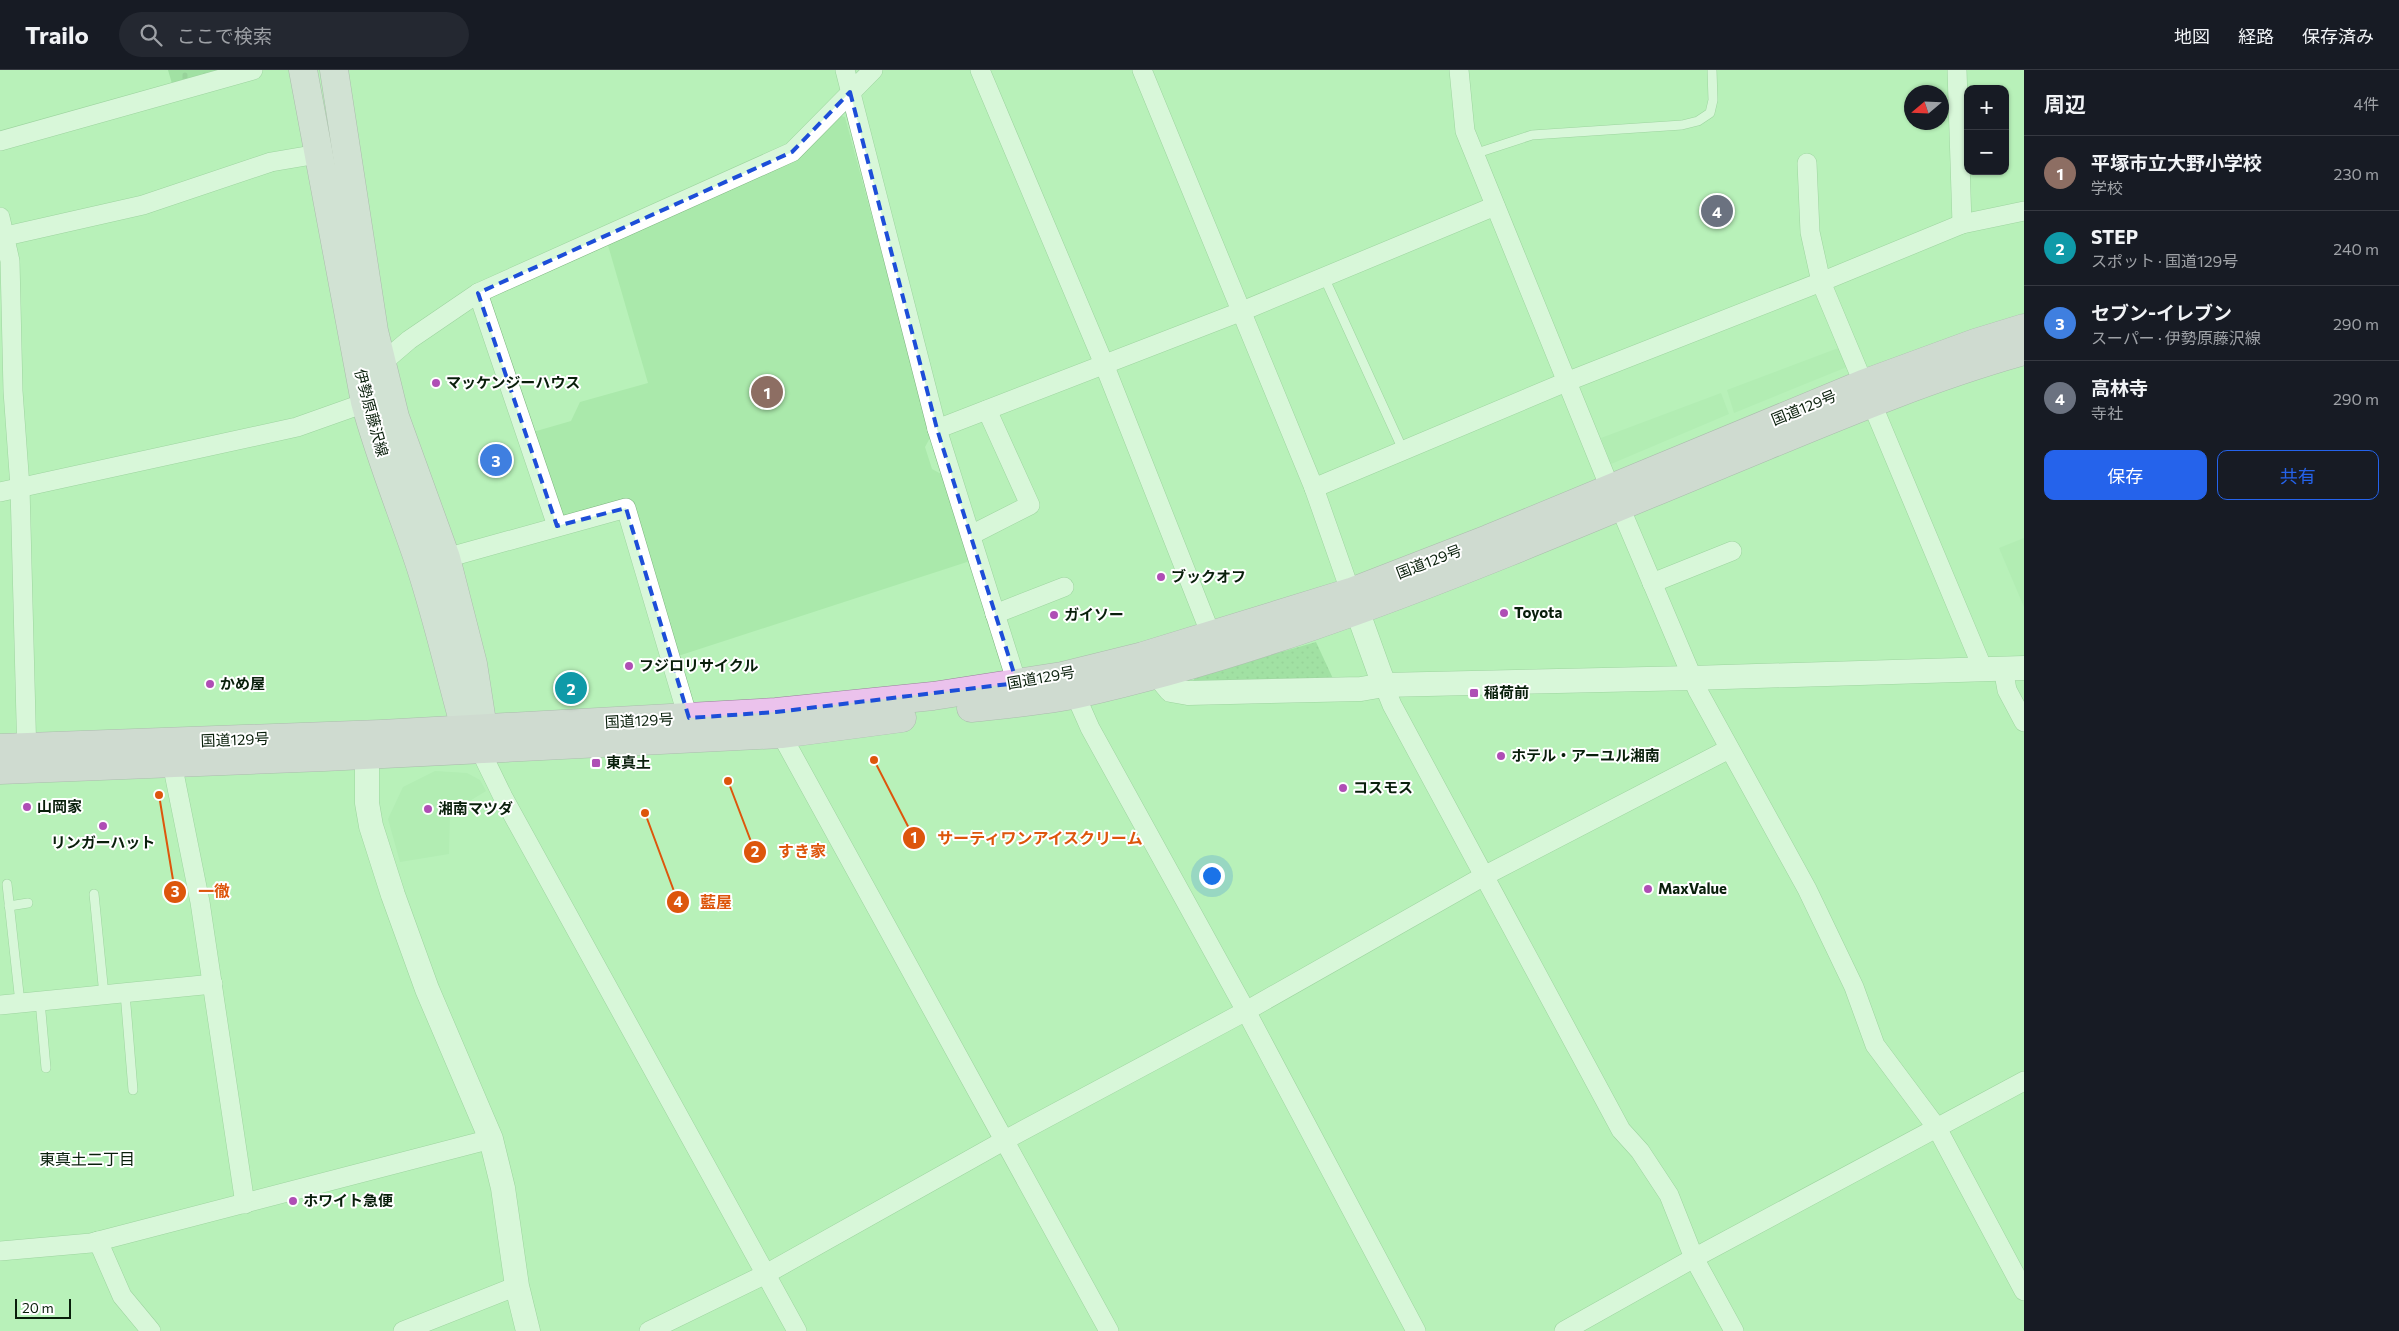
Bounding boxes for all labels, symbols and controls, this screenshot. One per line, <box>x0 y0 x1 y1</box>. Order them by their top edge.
search box <box>119 12 469 57</box>
text: Trailo <box>25 20 89 49</box>
icon: search <box>137 21 165 49</box>
text: ここで検索 <box>177 24 272 47</box>
text: 地図 <box>2174 25 2210 47</box>
text: 経路 <box>2238 25 2274 47</box>
text: 保存済み <box>2302 25 2374 47</box>
north arrow <box>1904 85 1949 130</box>
map controls <box>1964 85 2009 175</box>
button: + <box>1964 85 2009 130</box>
text: 周辺 <box>2044 91 2086 116</box>
text: 4件 <box>2353 94 2379 113</box>
button: − <box>1964 130 2009 175</box>
text: 平塚市立大野小学校 <box>2091 151 2262 174</box>
text: 1 <box>2056 164 2064 183</box>
text: 230 m <box>2334 164 2379 183</box>
text: 学校 <box>2091 178 2123 197</box>
pin: 4 <box>1701 192 1733 230</box>
text: STEP <box>2091 225 2138 248</box>
text: 2 <box>2055 239 2065 258</box>
text: 240 m <box>2333 239 2379 258</box>
text: スポット · 国道129号 <box>2091 251 2238 270</box>
text: セブン-イレブン <box>2091 301 2232 324</box>
text: 3 <box>2055 314 2065 333</box>
text: 290 m <box>2333 314 2379 333</box>
text: スーパー · 伊勢原藤沢線 <box>2091 328 2261 347</box>
street label: 伊勢原藤沢線 <box>352 367 392 459</box>
place label: マッケンジーハウス <box>446 373 580 391</box>
pin: 1 <box>751 373 783 411</box>
text: 高林寺 <box>2091 376 2148 399</box>
marker: マッケンジーハウス <box>430 377 442 389</box>
street label: 国道129号 <box>1768 386 1839 428</box>
text: 4 <box>2055 389 2065 408</box>
text: 290 m <box>2333 389 2379 408</box>
text: 寺社 <box>2091 403 2123 422</box>
pin: 3 <box>480 441 512 479</box>
button: 保存 <box>2044 450 2207 500</box>
button: 共有 <box>2217 450 2379 500</box>
street label: 国道129号 <box>1393 540 1464 582</box>
place label: ブックオフ <box>1171 567 1246 585</box>
marker: ブックオフ <box>1155 571 1167 583</box>
place label: Toyota <box>1514 603 1562 621</box>
place label: ガイソー <box>1064 605 1124 623</box>
marker: Toyota <box>1498 607 1510 619</box>
marker: ガイソー <box>1048 609 1060 621</box>
place label: フジロリサイクル <box>639 656 758 674</box>
marker: フジロリサイクル <box>623 660 635 672</box>
street label: 国道129号 <box>1005 662 1076 692</box>
pin: 2 <box>555 669 587 707</box>
place label: かめ屋 <box>220 674 265 692</box>
marker: かめ屋 <box>204 678 216 690</box>
place label: 稲荷前 <box>1484 683 1529 701</box>
marker: 稲荷前 <box>1468 687 1480 699</box>
street label: 国道129号 <box>604 709 674 731</box>
street label: 国道129号 <box>200 729 270 749</box>
place label: ホテル・アーユル湘南 <box>1511 746 1660 764</box>
marker: ホテル・アーユル湘南 <box>1495 750 1507 762</box>
place label: 東真土 <box>606 753 651 771</box>
marker: 東真土 <box>590 757 602 769</box>
place label: コスモス <box>1353 778 1413 796</box>
marker: コスモス <box>1337 782 1349 794</box>
place label: 山岡家 <box>37 797 82 815</box>
place label: 湘南マツダ <box>438 799 513 817</box>
marker: 山岡家 <box>21 801 33 813</box>
marker: 湘南マツダ <box>422 803 434 815</box>
marker: リンガーハット <box>97 820 109 832</box>
callout: サーティワンアイスクリーム <box>901 823 1154 854</box>
text: 1 <box>911 828 917 846</box>
text: サーティワンアイスクリーム <box>937 828 1143 847</box>
place label: リンガーハット <box>51 833 155 851</box>
callout: すき家 <box>743 836 836 867</box>
text: すき家 <box>778 841 826 860</box>
text: 2 <box>751 842 759 860</box>
your location <box>1199 863 1225 889</box>
callout: 一徹 <box>163 876 240 907</box>
place label: MaxValue <box>1658 879 1727 897</box>
text: 一徹 <box>198 881 230 900</box>
text: 3 <box>171 882 180 900</box>
marker: MaxValue <box>1642 883 1654 895</box>
callout: 藍屋 <box>665 887 742 918</box>
text: 4 <box>673 892 683 910</box>
text: 藍屋 <box>700 892 732 911</box>
district label: 東真土二丁目 <box>39 1149 135 1168</box>
place label: ホワイト急便 <box>303 1191 393 1209</box>
marker: ホワイト急便 <box>287 1195 299 1207</box>
scale bar <box>15 1296 71 1319</box>
text: 20 m <box>22 1299 54 1316</box>

